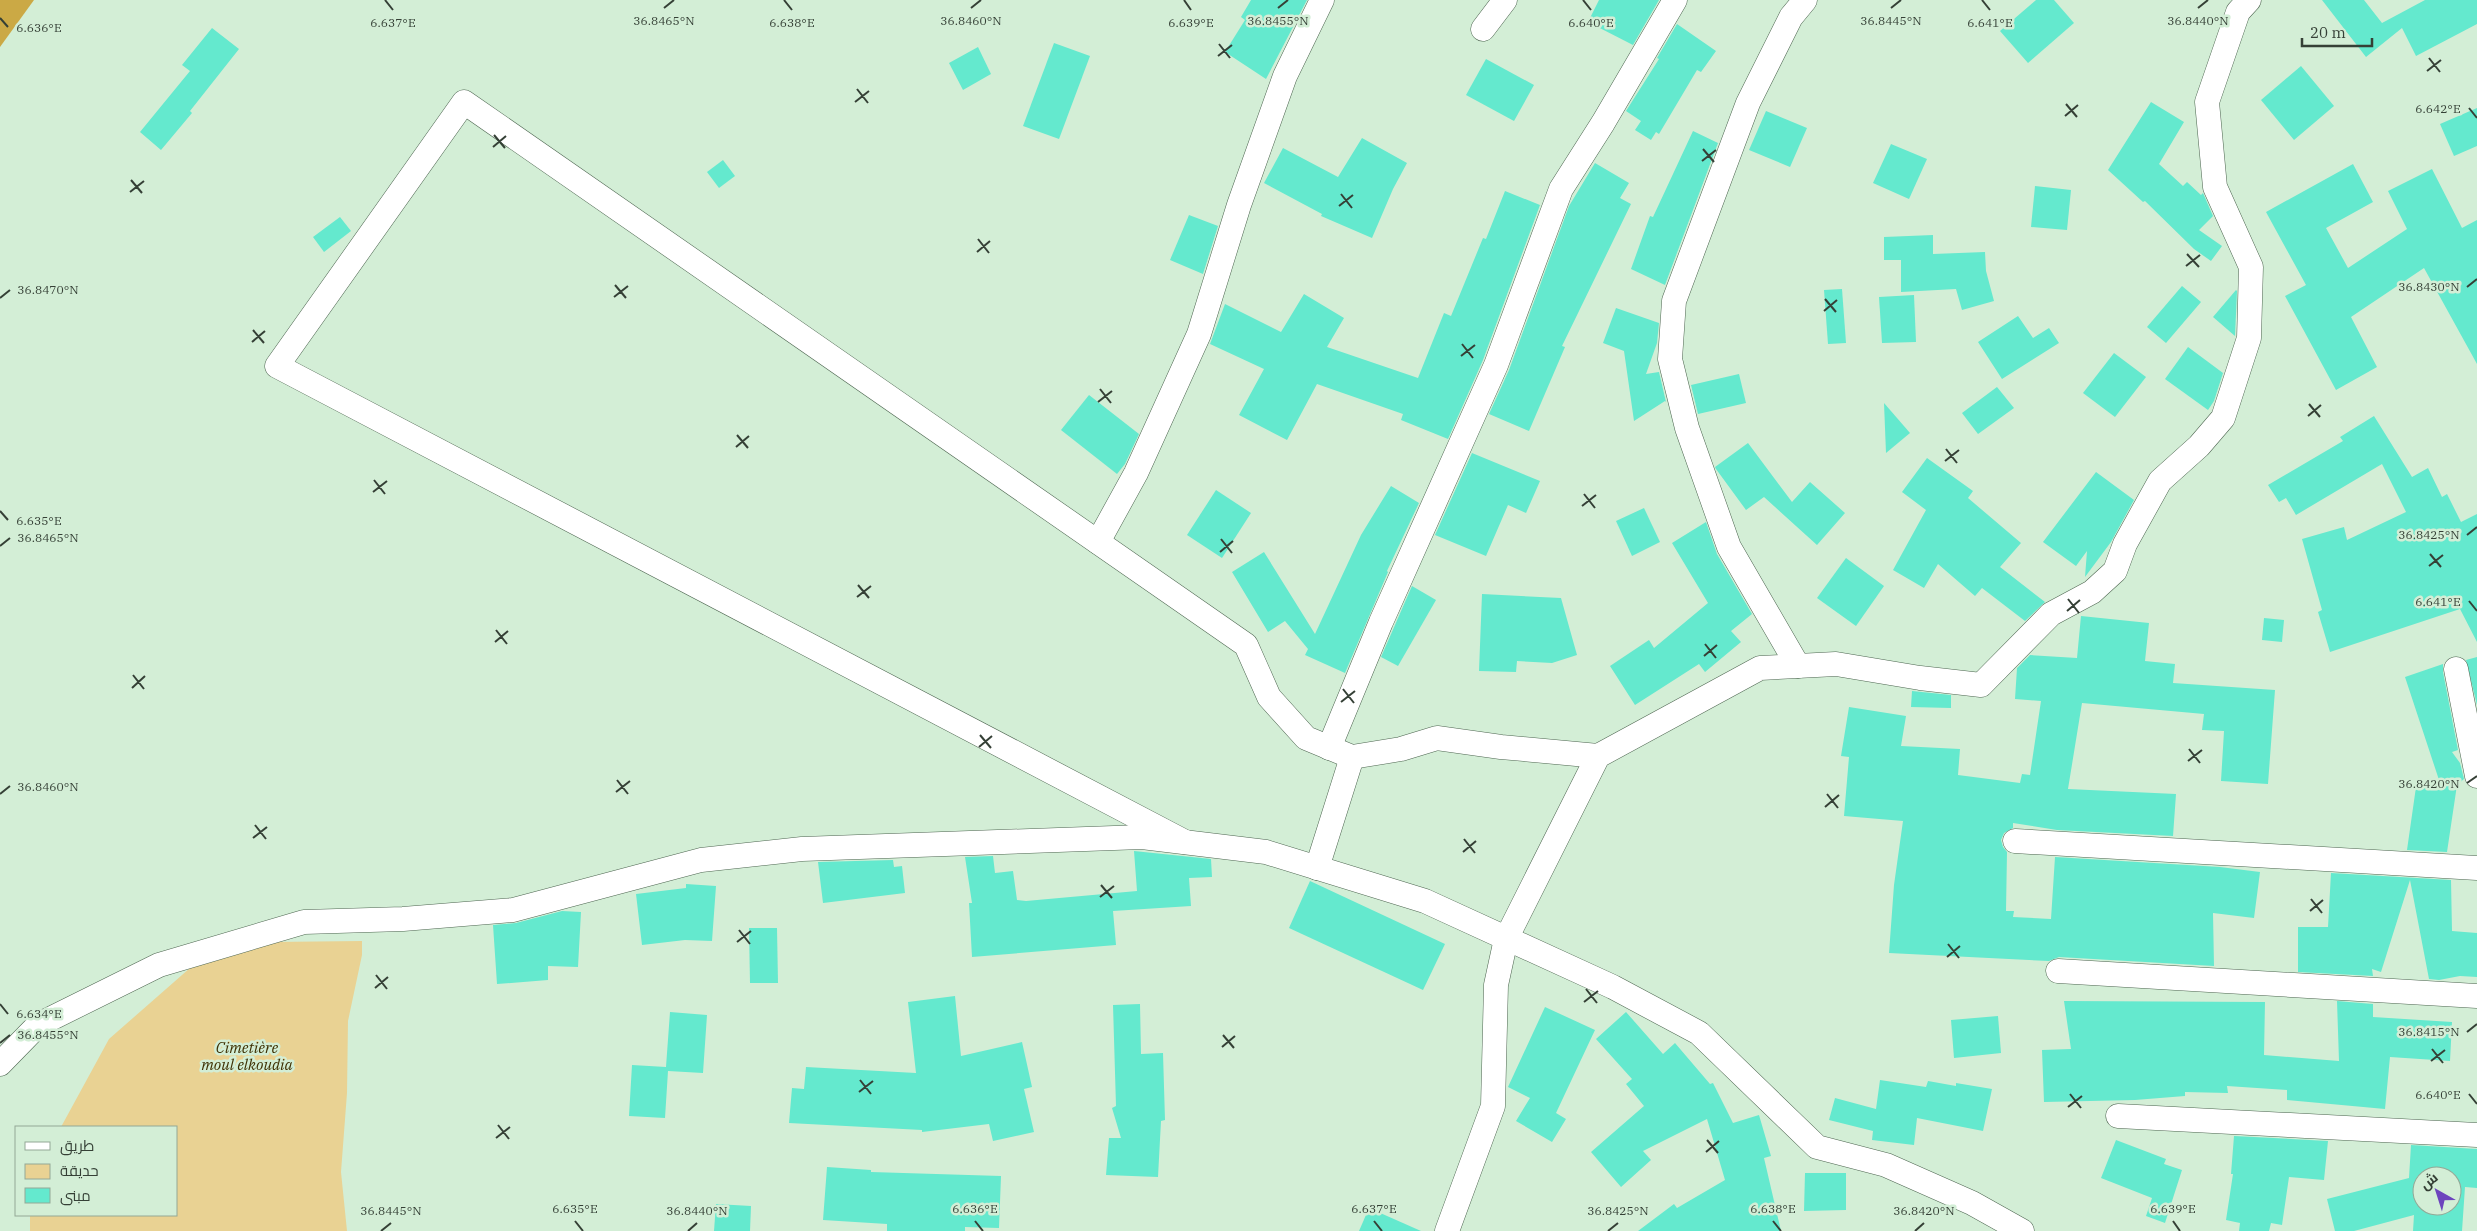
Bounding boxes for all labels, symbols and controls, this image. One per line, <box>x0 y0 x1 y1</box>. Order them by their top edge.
text: 36.8465°N <box>633 13 695 28</box>
text: 36.8460°N <box>940 13 1002 28</box>
text: 36.8455°N <box>1247 13 1309 28</box>
text: 36.8445°N <box>1860 13 1922 28</box>
text: 36.8440°N <box>2167 13 2229 28</box>
text: 6.637°E <box>370 15 416 30</box>
text: 6.638°E <box>769 15 815 30</box>
text: 6.639°E <box>1168 15 1214 30</box>
text: 6.640°E <box>1568 15 1614 30</box>
text: 6.641°E <box>1967 15 2013 30</box>
scale bar <box>2302 15 2372 47</box>
text: 6.636°E <box>16 20 62 35</box>
text: 20 m <box>2310 23 2346 42</box>
text: 6.642°E <box>2415 101 2461 116</box>
text: 36.8430°N <box>2398 279 2460 294</box>
text: 36.8470°N <box>17 282 79 297</box>
text: 6.635°E <box>16 513 62 528</box>
text: 36.8425°N <box>2398 527 2460 542</box>
text: 36.8465°N <box>17 530 79 545</box>
text: 6.641°E <box>2415 594 2461 609</box>
text: 36.8420°N <box>2398 776 2460 791</box>
text: 36.8460°N <box>17 779 79 794</box>
text: 6.634°E <box>16 1006 62 1021</box>
text: 36.8415°N <box>2398 1024 2460 1039</box>
text: 36.8455°N <box>17 1027 79 1042</box>
park label: Cimetière moul elkoudia <box>201 1038 294 1074</box>
text: 6.640°E <box>2415 1087 2461 1102</box>
legend <box>15 1126 178 1216</box>
text: طريق <box>60 1136 94 1156</box>
text: حديقة <box>60 1161 99 1180</box>
north arrow <box>2412 1166 2462 1216</box>
text: ش <box>2416 1168 2441 1194</box>
text: مبنى <box>60 1186 91 1206</box>
text: 6.635°E <box>552 1201 598 1216</box>
text: 6.636°E <box>952 1201 998 1216</box>
text: 6.637°E <box>1351 1201 1397 1216</box>
text: 6.638°E <box>1750 1201 1796 1216</box>
text: 6.639°E <box>2150 1201 2196 1216</box>
text: 36.8445°N <box>360 1203 422 1218</box>
text: 36.8440°N <box>666 1203 728 1218</box>
text: 36.8425°N <box>1587 1203 1649 1218</box>
text: 36.8420°N <box>1893 1203 1955 1218</box>

